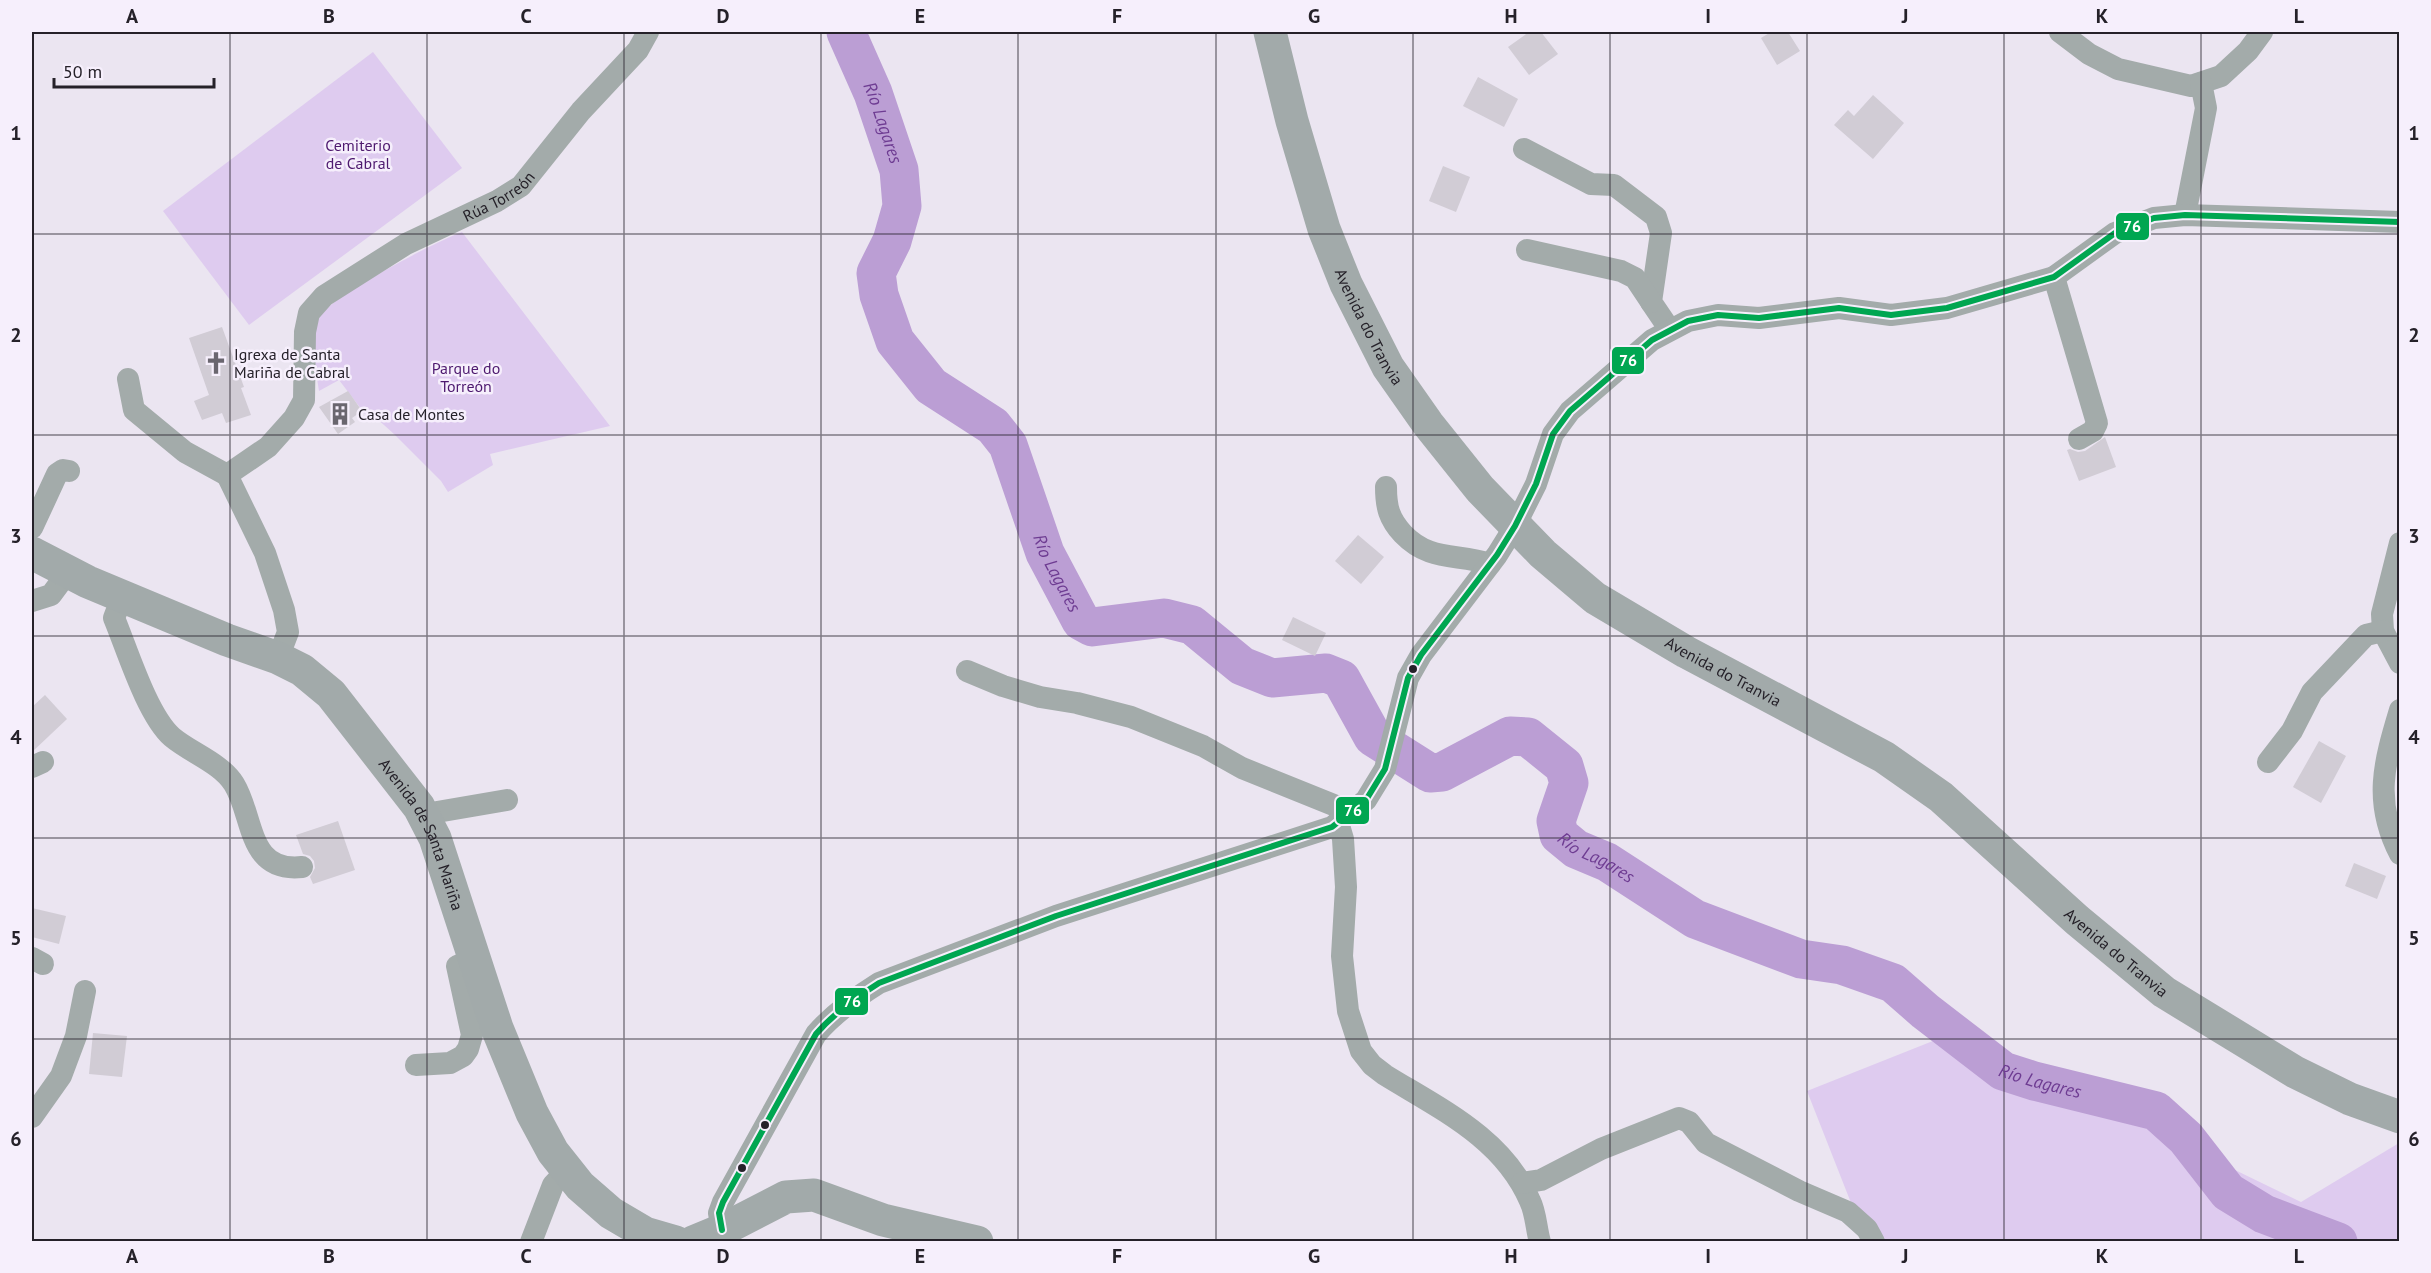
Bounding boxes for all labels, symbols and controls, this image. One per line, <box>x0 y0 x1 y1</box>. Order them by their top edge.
text: A <box>126 3 139 29</box>
text: B <box>323 3 335 29</box>
text: C <box>520 3 532 29</box>
text: D <box>717 3 730 29</box>
text: E <box>915 3 925 29</box>
text: F <box>1112 3 1122 29</box>
text: G <box>1308 3 1320 29</box>
text: H <box>1504 3 1518 29</box>
text: I <box>1705 3 1711 29</box>
text: J <box>1901 3 1908 29</box>
text: K <box>2096 3 2109 29</box>
text: L <box>2294 3 2305 29</box>
scale bar <box>54 51 214 89</box>
text: 50 m <box>63 60 102 83</box>
water label: Río Lagares <box>858 78 908 167</box>
text: 1 <box>10 120 22 146</box>
text: 1 <box>2408 120 2420 146</box>
park label: Cemiterio de Cabral <box>325 135 391 173</box>
street label: Rúa Torreón <box>459 167 539 226</box>
line badge: 76 <box>2115 212 2150 241</box>
text: 76 <box>2123 216 2141 236</box>
street label: Avenida do Tranvia <box>1331 266 1408 389</box>
text: 2 <box>10 322 22 348</box>
text: 2 <box>2408 322 2420 348</box>
place label: Igrexa de Santa Mariña de Cabral <box>234 344 350 382</box>
line badge: 76 <box>1611 346 1645 375</box>
church icon: Igrexa de Santa Mariña de Cabral <box>203 350 229 376</box>
text: 76 <box>1619 350 1637 370</box>
park label: Parque do Torreón <box>432 358 500 396</box>
building icon: Casa de Montes <box>327 401 353 427</box>
place label: Casa de Montes <box>358 404 465 424</box>
text: 3 <box>10 523 22 549</box>
text: 3 <box>2408 523 2420 549</box>
water label: Río Lagares <box>1028 531 1087 617</box>
street label: Avenida do Tranvia <box>1662 632 1785 711</box>
unlabelled marker <box>1407 663 1419 675</box>
text: 4 <box>10 724 22 750</box>
text: 4 <box>2408 724 2420 750</box>
street label: Avenida de Santa Mariña <box>375 754 468 913</box>
line badge: 76 <box>1335 796 1370 825</box>
text: 76 <box>1344 800 1362 820</box>
water label: Río Lagares <box>1553 827 1640 888</box>
street label: Avenida do Tranvia <box>2060 904 2172 1001</box>
text: 5 <box>10 925 22 951</box>
text: 5 <box>2408 925 2420 951</box>
line badge: 76 <box>834 987 869 1016</box>
text: 76 <box>843 991 861 1011</box>
water label: Río Lagares <box>1996 1058 2085 1103</box>
unlabelled marker <box>759 1119 771 1131</box>
text: 6 <box>10 1126 22 1152</box>
text: 6 <box>2408 1126 2420 1152</box>
unlabelled marker <box>736 1162 748 1174</box>
text: A <box>126 1243 139 1269</box>
text: B <box>323 1243 335 1269</box>
text: C <box>520 1243 532 1269</box>
text: D <box>717 1243 730 1269</box>
text: E <box>915 1243 925 1269</box>
text: F <box>1112 1243 1122 1269</box>
text: G <box>1308 1243 1320 1269</box>
text: H <box>1504 1243 1518 1269</box>
text: I <box>1705 1243 1711 1269</box>
text: J <box>1901 1243 1908 1269</box>
text: K <box>2096 1243 2109 1269</box>
text: L <box>2294 1243 2305 1269</box>

